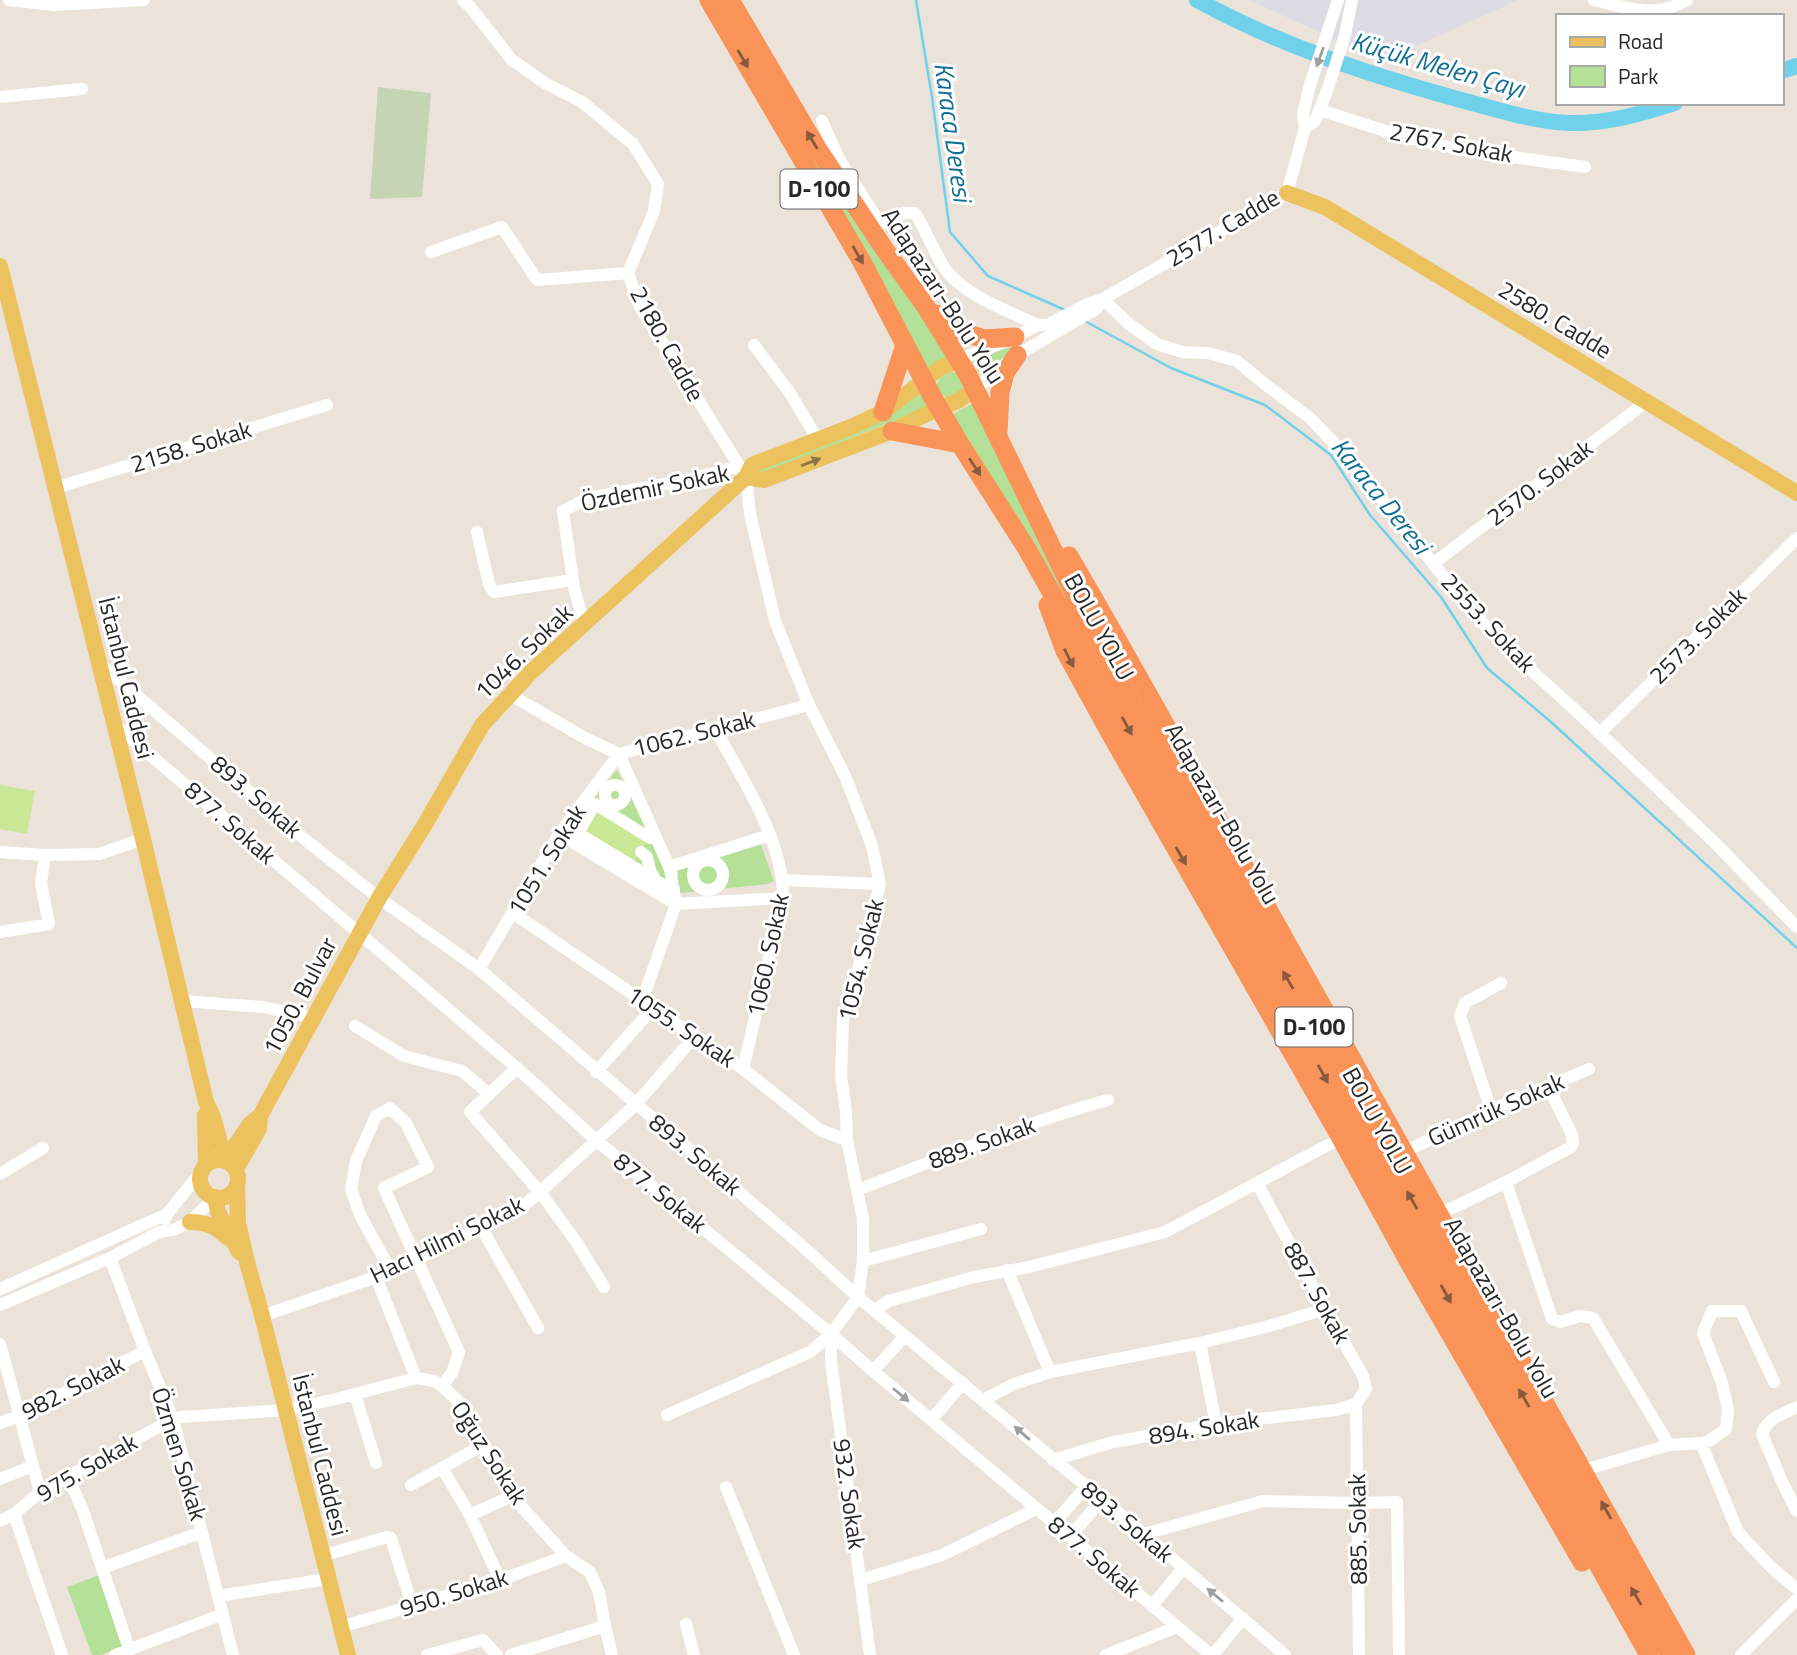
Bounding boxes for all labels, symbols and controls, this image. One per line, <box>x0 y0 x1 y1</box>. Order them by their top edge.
legend <box>1556 14 1783 105</box>
water label: Küçük Melen Çayı <box>1347 21 1531 108</box>
text: Road <box>1618 25 1663 57</box>
one-way arrow <box>1314 46 1325 67</box>
one-way arrow <box>737 49 749 69</box>
water label: Karaca Deresi <box>924 60 983 207</box>
text: Park <box>1618 60 1658 92</box>
street label: 2767. Sokak <box>1386 112 1516 172</box>
one-way arrow <box>806 131 819 150</box>
road number: D-100 <box>780 170 858 208</box>
street label: 2577. Cadde <box>1159 179 1286 275</box>
street label: Adapazarı-Bolu Yolu <box>873 200 1014 391</box>
one-way arrow <box>852 246 864 265</box>
street label: 2580. Cadde <box>1492 271 1619 367</box>
street label: 2180. Cadde <box>621 279 714 408</box>
street label: 2158. Sokak <box>126 410 256 482</box>
water label: Karaca Deresi <box>1322 429 1442 564</box>
street label: 2570. Sokak <box>1479 430 1600 534</box>
street label: Özdemir Sokak <box>577 454 733 520</box>
one-way arrow <box>800 457 821 468</box>
one-way arrow <box>968 457 981 476</box>
street label: 2553. Sokak <box>1433 564 1545 681</box>
street label: BOLU YOLU <box>1056 567 1144 687</box>
street label: 2573. Sokak <box>1640 578 1755 692</box>
street label: İstanbul Caddesi <box>89 593 164 762</box>
street label: 1046. Sokak <box>466 595 581 708</box>
one-way arrow <box>1063 648 1074 668</box>
street label: 1062. Sokak <box>629 700 759 766</box>
street label: Adapazarı-Bolu Yolu <box>1156 716 1289 911</box>
one-way arrow <box>1121 717 1133 736</box>
street label: 893. Sokak <box>203 746 311 847</box>
street label: 877. Sokak <box>177 772 285 873</box>
street label: 1051. Sokak <box>498 797 595 922</box>
one-way arrow <box>1174 846 1187 865</box>
street label: 1060. Sokak <box>736 890 798 1020</box>
street label: 1054. Sokak <box>827 894 893 1025</box>
street label: 1050. Bulvar <box>253 930 345 1061</box>
one-way arrow <box>1282 971 1294 990</box>
street label: 1055. Sokak <box>620 976 744 1076</box>
road number: D-100 <box>1276 1008 1352 1046</box>
street label: BOLU YOLU <box>1334 1061 1422 1181</box>
street label: Gümrük Sokak <box>1422 1063 1570 1155</box>
one-way arrow <box>1317 1064 1329 1084</box>
street label: 893. Sokak <box>641 1105 750 1204</box>
street label: 889. Sokak <box>923 1106 1041 1178</box>
street label: 877. Sokak <box>606 1143 716 1242</box>
street label: Hacı Hilmi Sokak <box>363 1186 530 1292</box>
one-way arrow <box>1406 1190 1418 1209</box>
street label: Adapazarı-Bolu Yolu <box>1435 1210 1568 1405</box>
street label: 887. Sokak <box>1275 1235 1361 1350</box>
one-way arrow <box>1440 1284 1452 1303</box>
street label: 982. Sokak <box>15 1346 131 1428</box>
street label: İstanbul Caddesi <box>283 1370 358 1539</box>
street label: Özmen Sokak <box>143 1383 217 1525</box>
one-way arrow <box>893 1387 910 1402</box>
one-way arrow <box>1518 1388 1530 1407</box>
street label: Oğuz Sokak <box>443 1393 537 1512</box>
street label: 894. Sokak <box>1146 1400 1262 1454</box>
street label: 975. Sokak <box>29 1423 144 1511</box>
one-way arrow <box>1013 1426 1030 1441</box>
street label: 932. Sokak <box>824 1436 876 1552</box>
street label: 893. Sokak <box>1073 1472 1182 1571</box>
street label: 885. Sokak <box>1338 1473 1376 1585</box>
one-way arrow <box>1600 1500 1612 1519</box>
street label: 877. Sokak <box>1040 1507 1149 1606</box>
street label: 950. Sokak <box>395 1558 513 1626</box>
one-way arrow <box>1630 1586 1642 1605</box>
one-way arrow <box>1206 1588 1223 1603</box>

